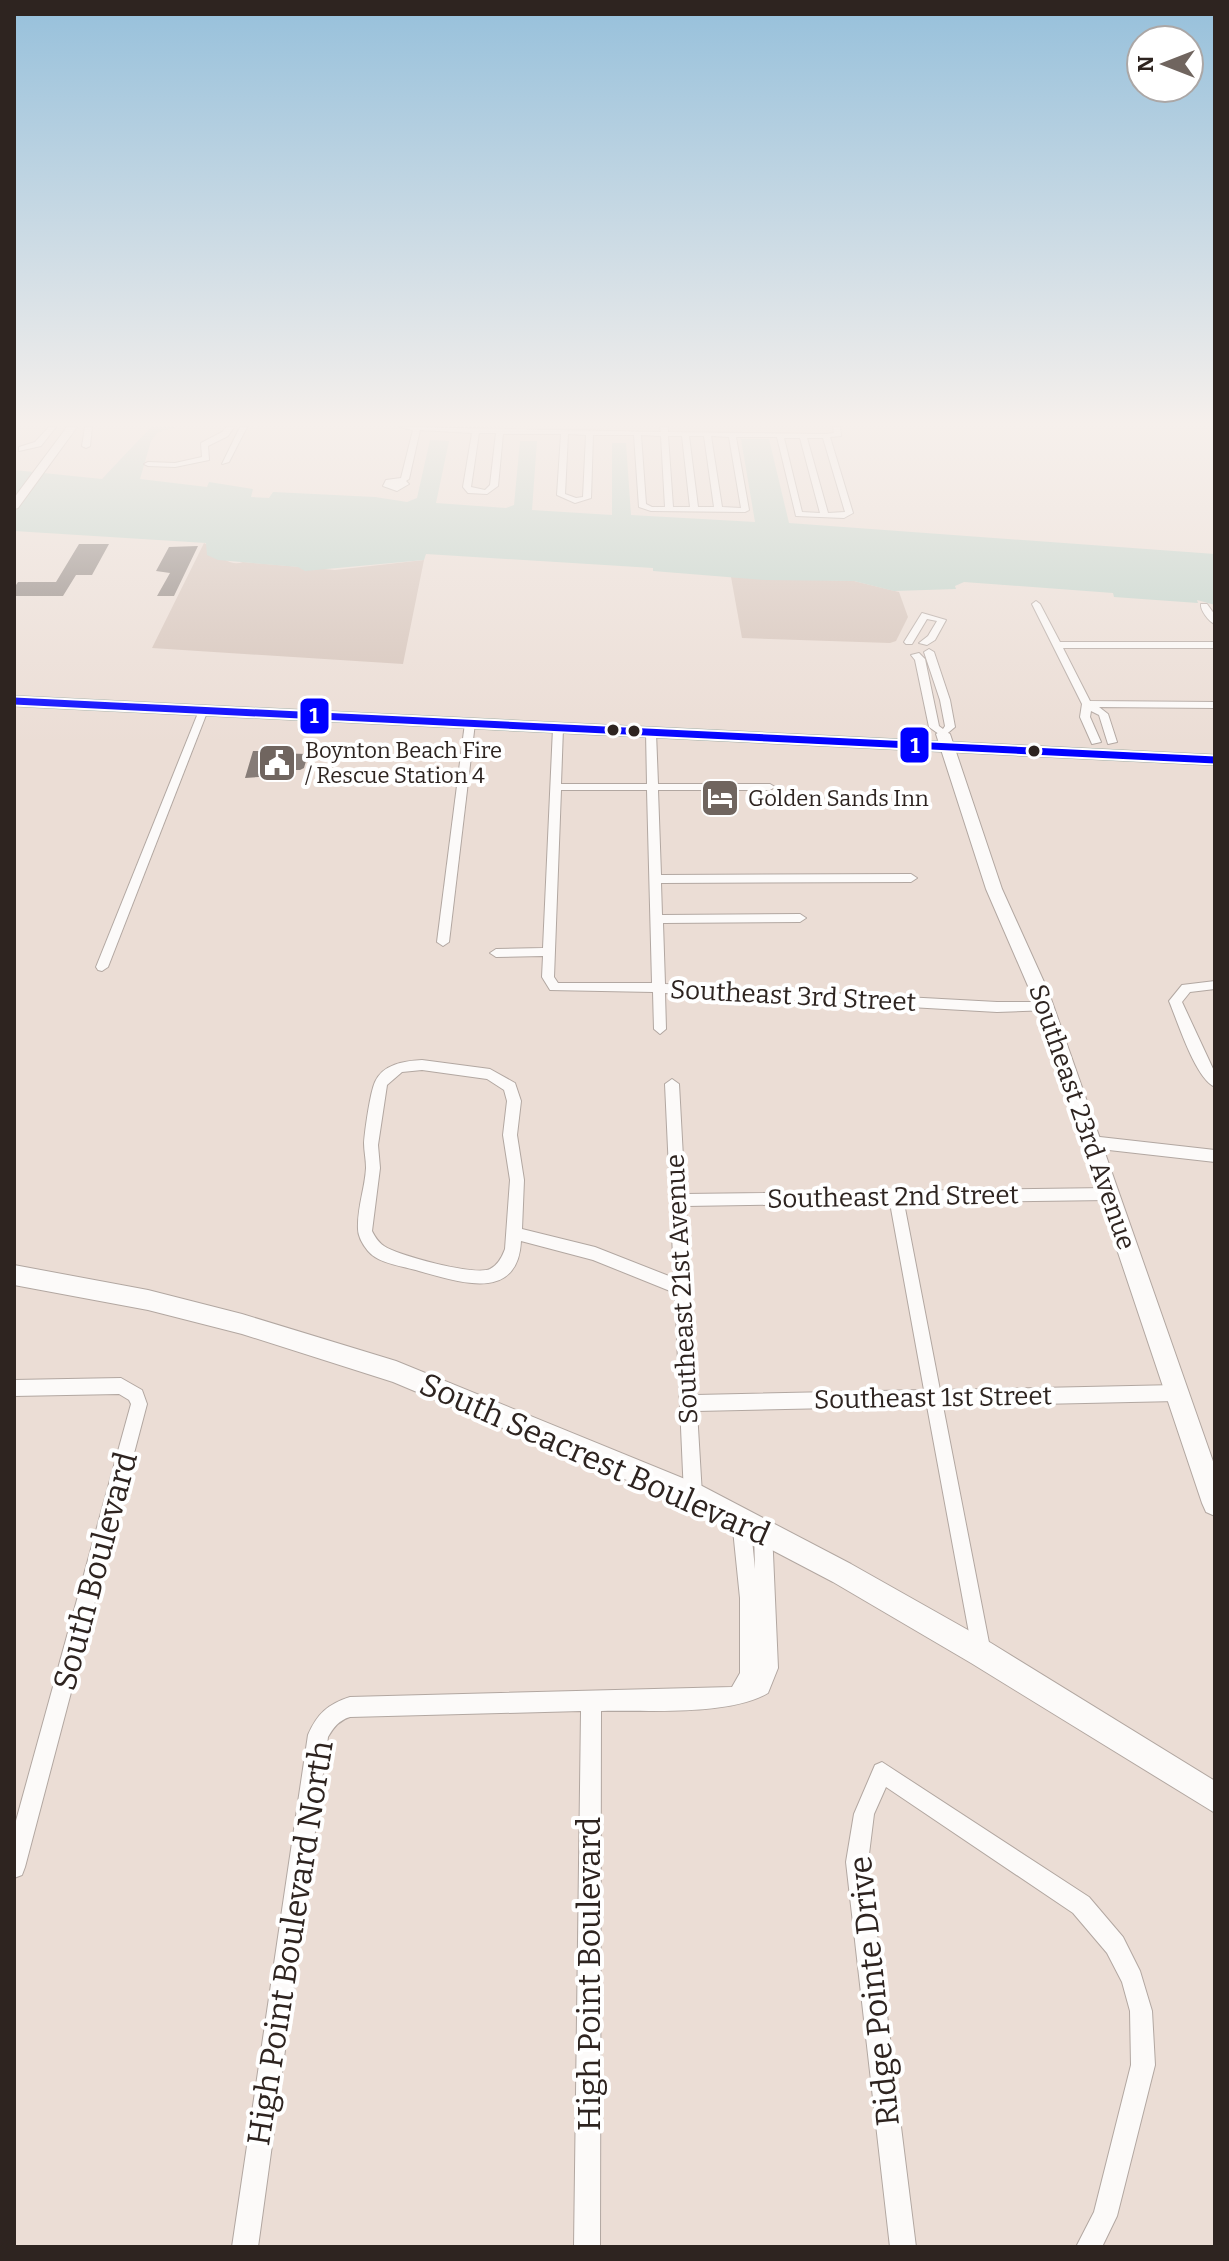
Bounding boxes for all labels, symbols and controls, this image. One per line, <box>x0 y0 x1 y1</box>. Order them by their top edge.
north arrow <box>1125 24 1205 104</box>
text: N <box>1132 55 1159 72</box>
line badge: 1 <box>299 697 330 735</box>
text: 1 <box>309 702 319 729</box>
unlabelled marker <box>605 722 621 738</box>
unlabelled marker <box>626 723 642 739</box>
line badge: 1 <box>899 726 930 764</box>
text: 1 <box>910 732 920 759</box>
place label: Boynton Beach Fire / Rescue Station 4 <box>305 737 502 789</box>
public building icon: Boynton Beach Fire / Rescue Station 4 <box>256 742 298 784</box>
unlabelled marker <box>1026 743 1042 759</box>
hotel icon: Golden Sands Inn <box>699 777 741 819</box>
place label: Golden Sands Inn <box>748 785 929 812</box>
street label: Southeast 3rd Street <box>669 974 917 1018</box>
street label: Southeast 23rd Avenue <box>1022 980 1142 1254</box>
street label: Southeast 21st Avenue <box>659 1153 705 1425</box>
street label: Southeast 2nd Street <box>767 1179 1020 1215</box>
street label: South Seacrest Boulevard <box>414 1365 776 1553</box>
street label: Southeast 1st Street <box>814 1380 1053 1416</box>
street label: South Boulevard <box>45 1448 145 1694</box>
street label: High Point Boulevard North <box>239 1738 341 2148</box>
street label: High Point Boulevard <box>570 1817 608 2131</box>
street label: Ridge Pointe Drive <box>841 1854 907 2128</box>

